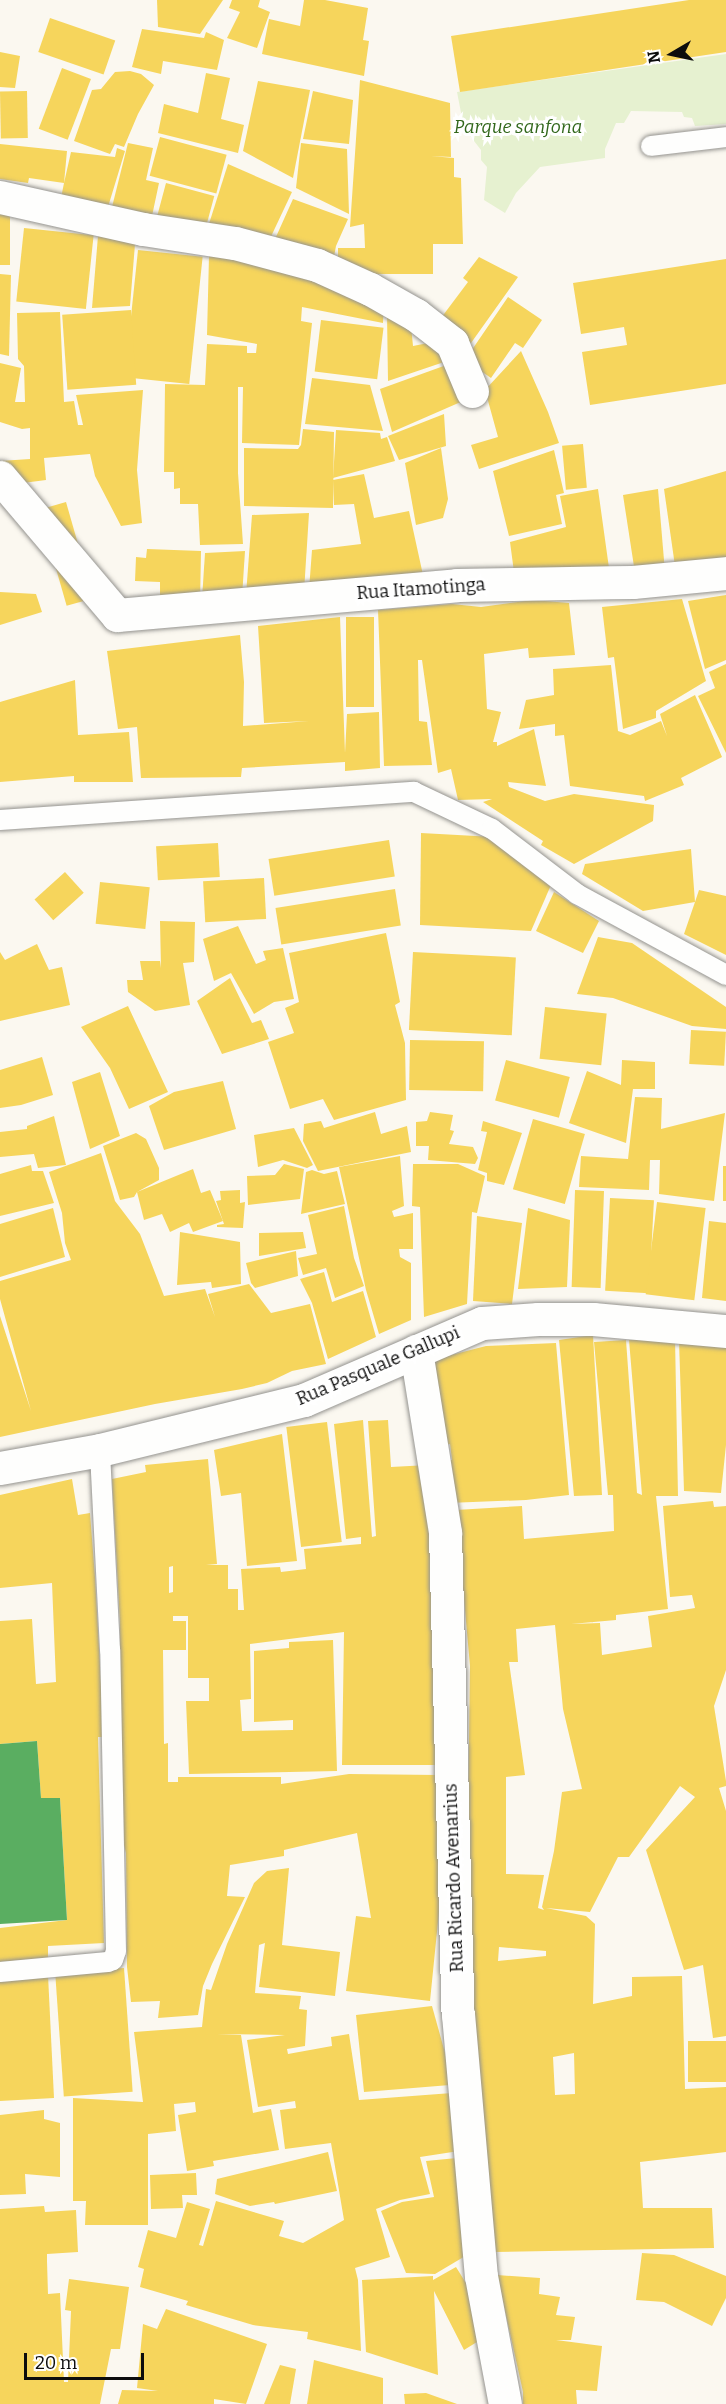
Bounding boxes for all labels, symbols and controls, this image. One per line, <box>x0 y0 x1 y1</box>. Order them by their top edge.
north arrow <box>642 24 702 84</box>
text: N <box>643 49 664 64</box>
park label: Parque sanfona <box>454 116 582 138</box>
street label: Rua Itamotinga <box>356 574 486 604</box>
street label: Rua Pasquale Gallupi <box>293 1322 463 1410</box>
street label: Rua Ricardo Avenarius <box>440 1783 468 1973</box>
scale bar <box>27 2341 147 2379</box>
text: 20 m <box>35 2352 77 2374</box>

